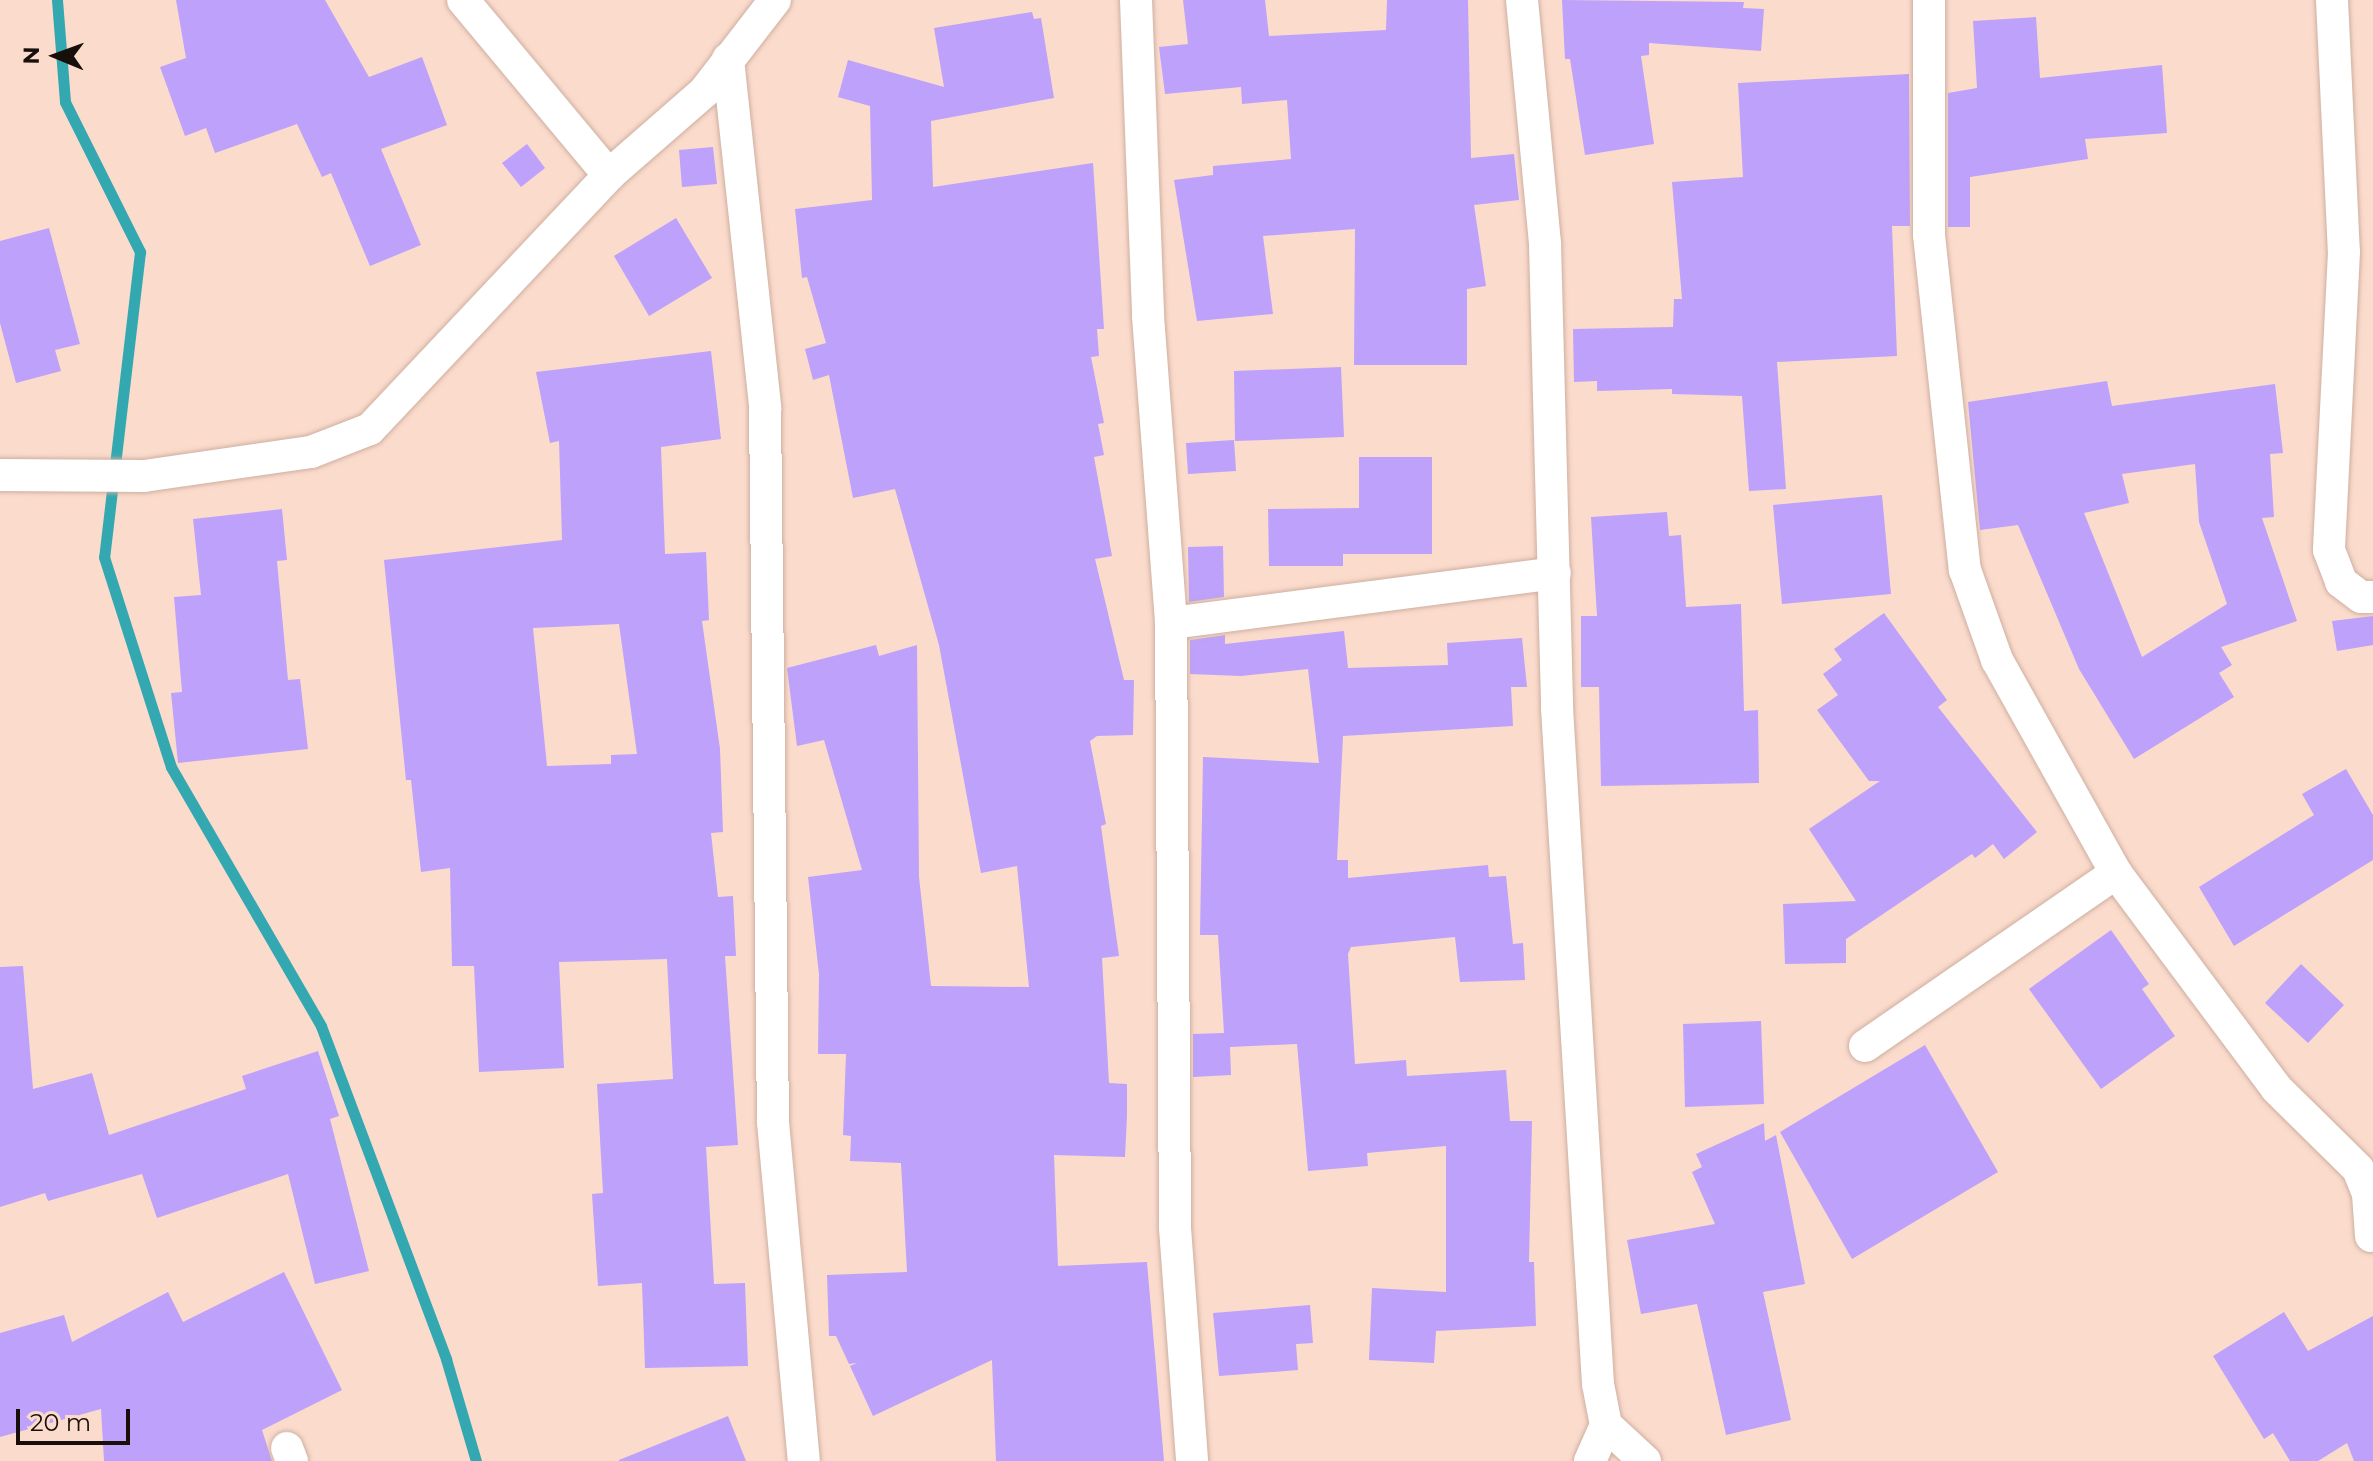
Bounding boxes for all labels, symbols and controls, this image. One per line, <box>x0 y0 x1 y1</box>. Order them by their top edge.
north arrow <box>16 16 96 96</box>
text: N <box>18 46 45 65</box>
scale bar <box>20 1393 134 1443</box>
text: 20 m <box>30 1408 91 1437</box>

